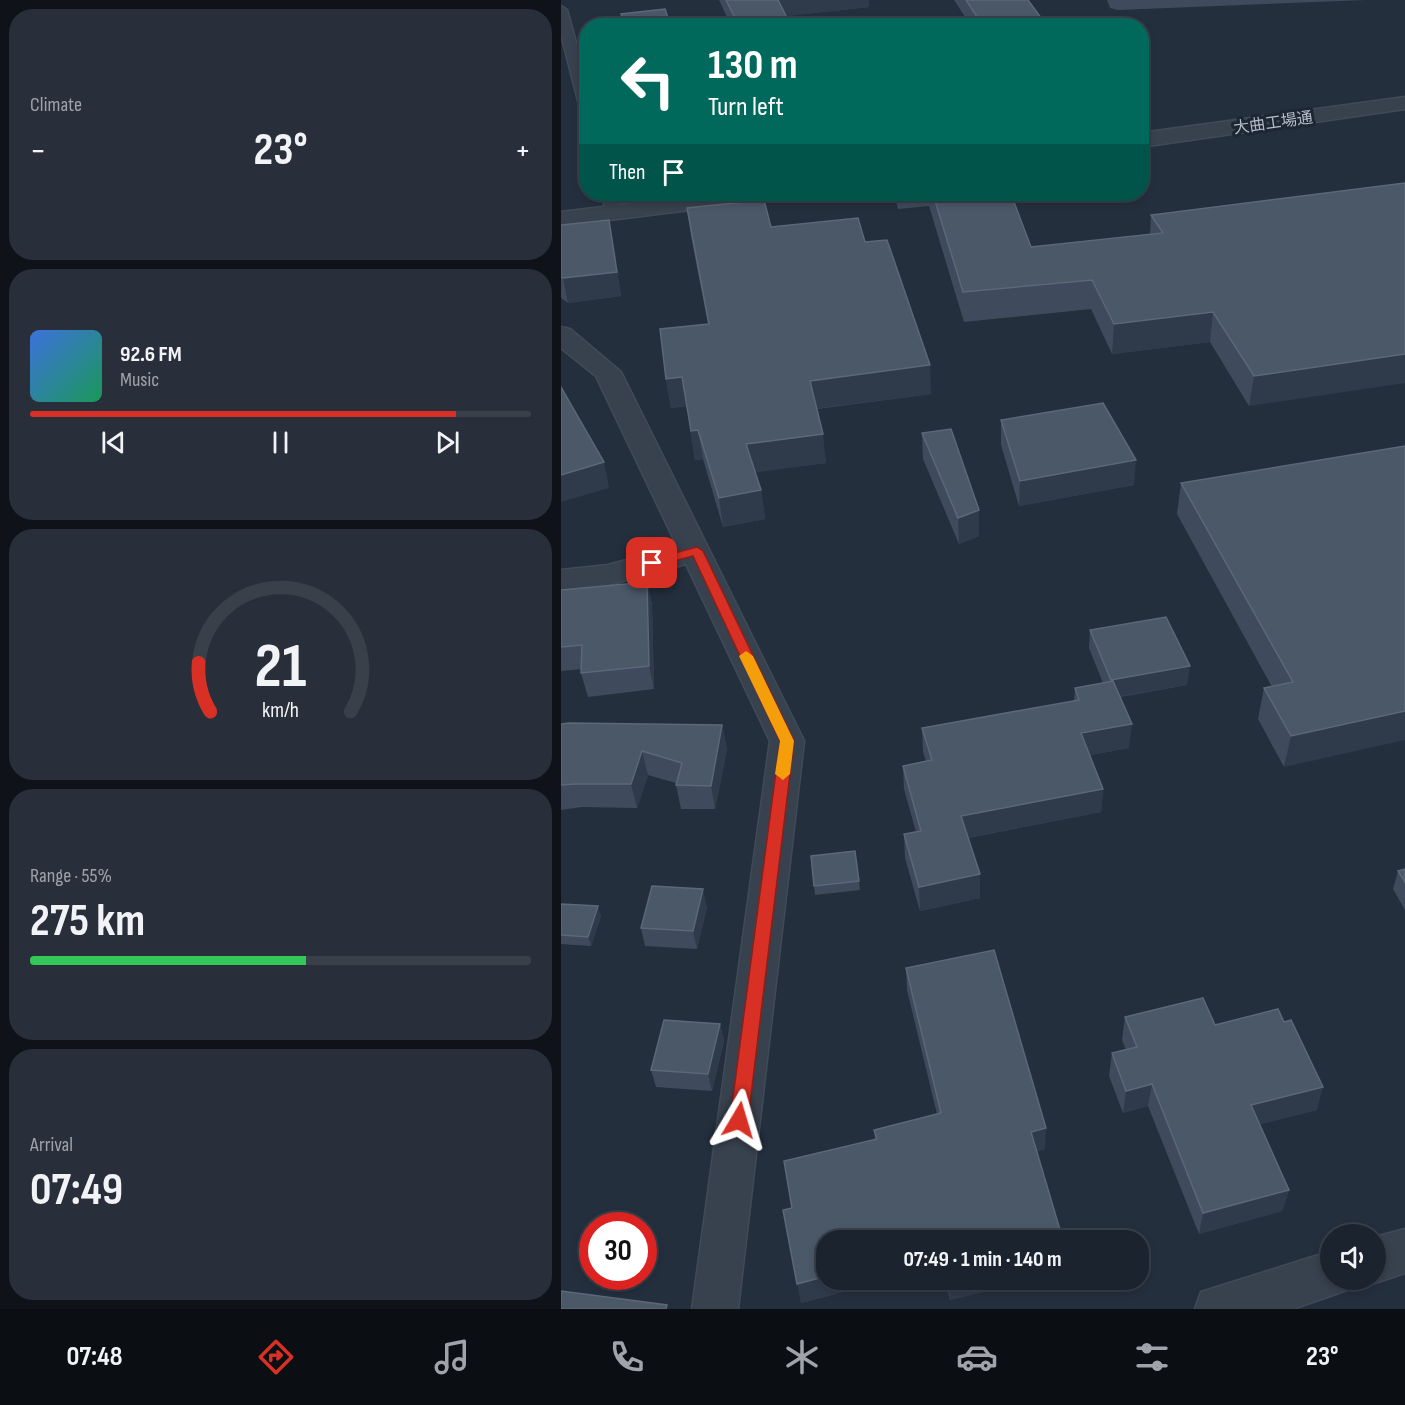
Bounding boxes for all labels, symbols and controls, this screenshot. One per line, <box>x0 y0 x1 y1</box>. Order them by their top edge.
text: 130 m <box>708 40 798 91</box>
icon: left <box>609 42 687 120</box>
text: Turn left <box>708 91 784 123</box>
text: Climate <box>30 93 82 117</box>
street label: 大曲工場通 <box>1232 109 1314 138</box>
text: 23° <box>253 123 308 178</box>
text: − <box>30 131 46 171</box>
text: + <box>515 131 531 171</box>
icon: arrive <box>657 156 690 189</box>
text: Then <box>609 159 645 186</box>
text: 92.6 FM <box>120 341 182 368</box>
text: Music <box>120 368 159 392</box>
icon: previous <box>97 426 130 459</box>
icon: pause <box>264 426 297 459</box>
icon: next <box>431 426 464 459</box>
pin <box>626 537 677 588</box>
icon: arrive <box>635 546 668 579</box>
text: 21 <box>255 630 306 705</box>
text: km/h <box>262 698 299 723</box>
text: Range · 55% <box>30 864 112 888</box>
text: 275 km <box>30 894 145 949</box>
position arrow <box>707 1088 771 1152</box>
text: Arrival <box>30 1133 73 1157</box>
text: 07:49 <box>30 1163 123 1218</box>
speed limit sign: 30 <box>579 1212 657 1290</box>
map controls <box>1320 1224 1386 1290</box>
button: sound <box>1320 1224 1386 1290</box>
text: 07:49 · 1 min · 140 m <box>903 1246 1062 1273</box>
icon: directions <box>255 1336 297 1378</box>
icon: music <box>431 1336 473 1378</box>
icon: phone <box>606 1336 648 1378</box>
icon: climate <box>781 1336 823 1378</box>
icon: car <box>956 1336 998 1378</box>
icon: filters <box>1131 1336 1173 1378</box>
text: 07:48 <box>67 1341 122 1373</box>
text: 23° <box>1306 1341 1338 1373</box>

